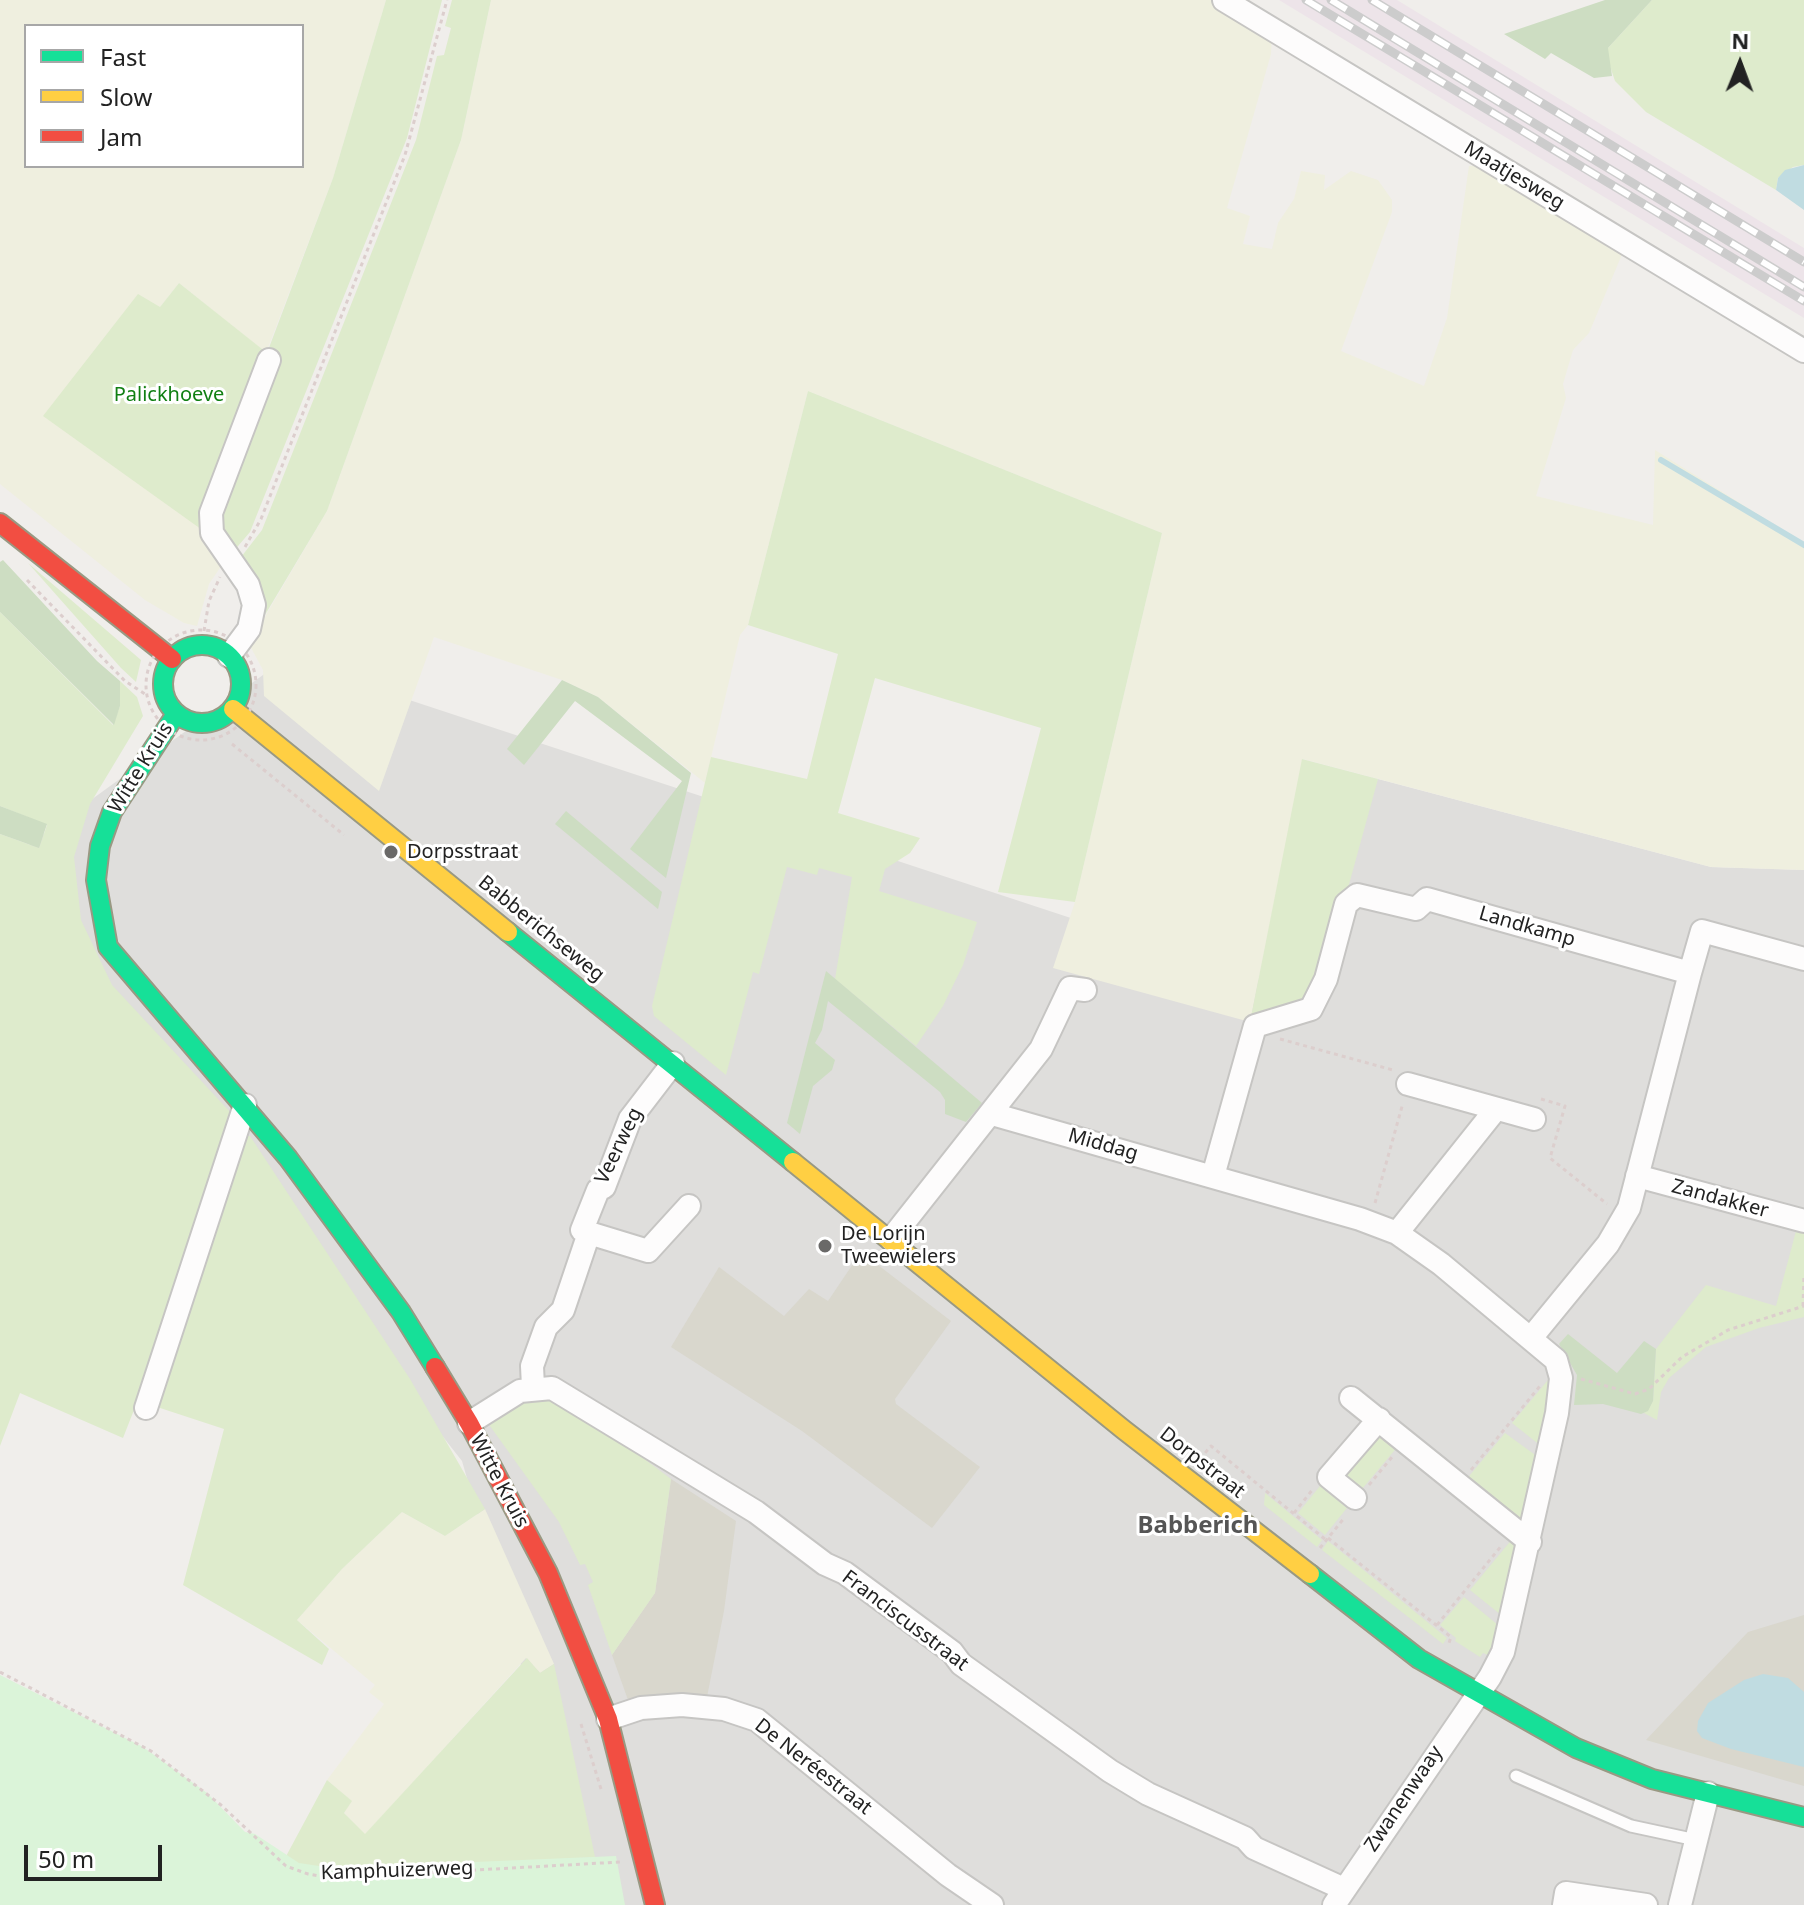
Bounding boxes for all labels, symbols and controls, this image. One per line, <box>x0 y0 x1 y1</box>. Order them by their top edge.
legend <box>24 24 304 168</box>
north arrow <box>1700 24 1780 104</box>
text: N <box>1731 25 1750 55</box>
text: Fast <box>100 40 146 73</box>
text: Slow <box>100 80 152 113</box>
text: Jam <box>100 120 142 153</box>
street label: Maatjesweg <box>1459 137 1569 215</box>
park label: Palickhoeve <box>114 383 224 407</box>
street label: Witte Kruis <box>104 718 178 818</box>
place label: Dorpsstraat <box>407 840 518 864</box>
marker: Dorpsstraat <box>382 843 400 861</box>
street label: Babberichseweg <box>473 871 609 987</box>
street label: Landkamp <box>1476 902 1578 952</box>
street label: Veerweg <box>590 1104 648 1188</box>
street label: Middag <box>1065 1124 1141 1166</box>
street label: Zandakker <box>1669 1175 1771 1223</box>
place label: De Lorijn Tweewielers <box>841 1222 956 1269</box>
marker: De Lorijn Tweewielers <box>816 1237 834 1255</box>
street label: Dorpstraat <box>1155 1422 1249 1504</box>
street label: Witte Kruis <box>464 1430 534 1532</box>
district label: Babberich <box>1138 1512 1258 1540</box>
street label: Franciscusstraat <box>837 1566 973 1676</box>
street label: De Neréestraat <box>750 1714 876 1820</box>
street label: Zwanenwaay <box>1360 1741 1448 1857</box>
scale bar <box>28 1829 166 1879</box>
text: 50 m <box>38 1842 94 1875</box>
street label: Kamphuizerweg <box>320 1856 474 1886</box>

